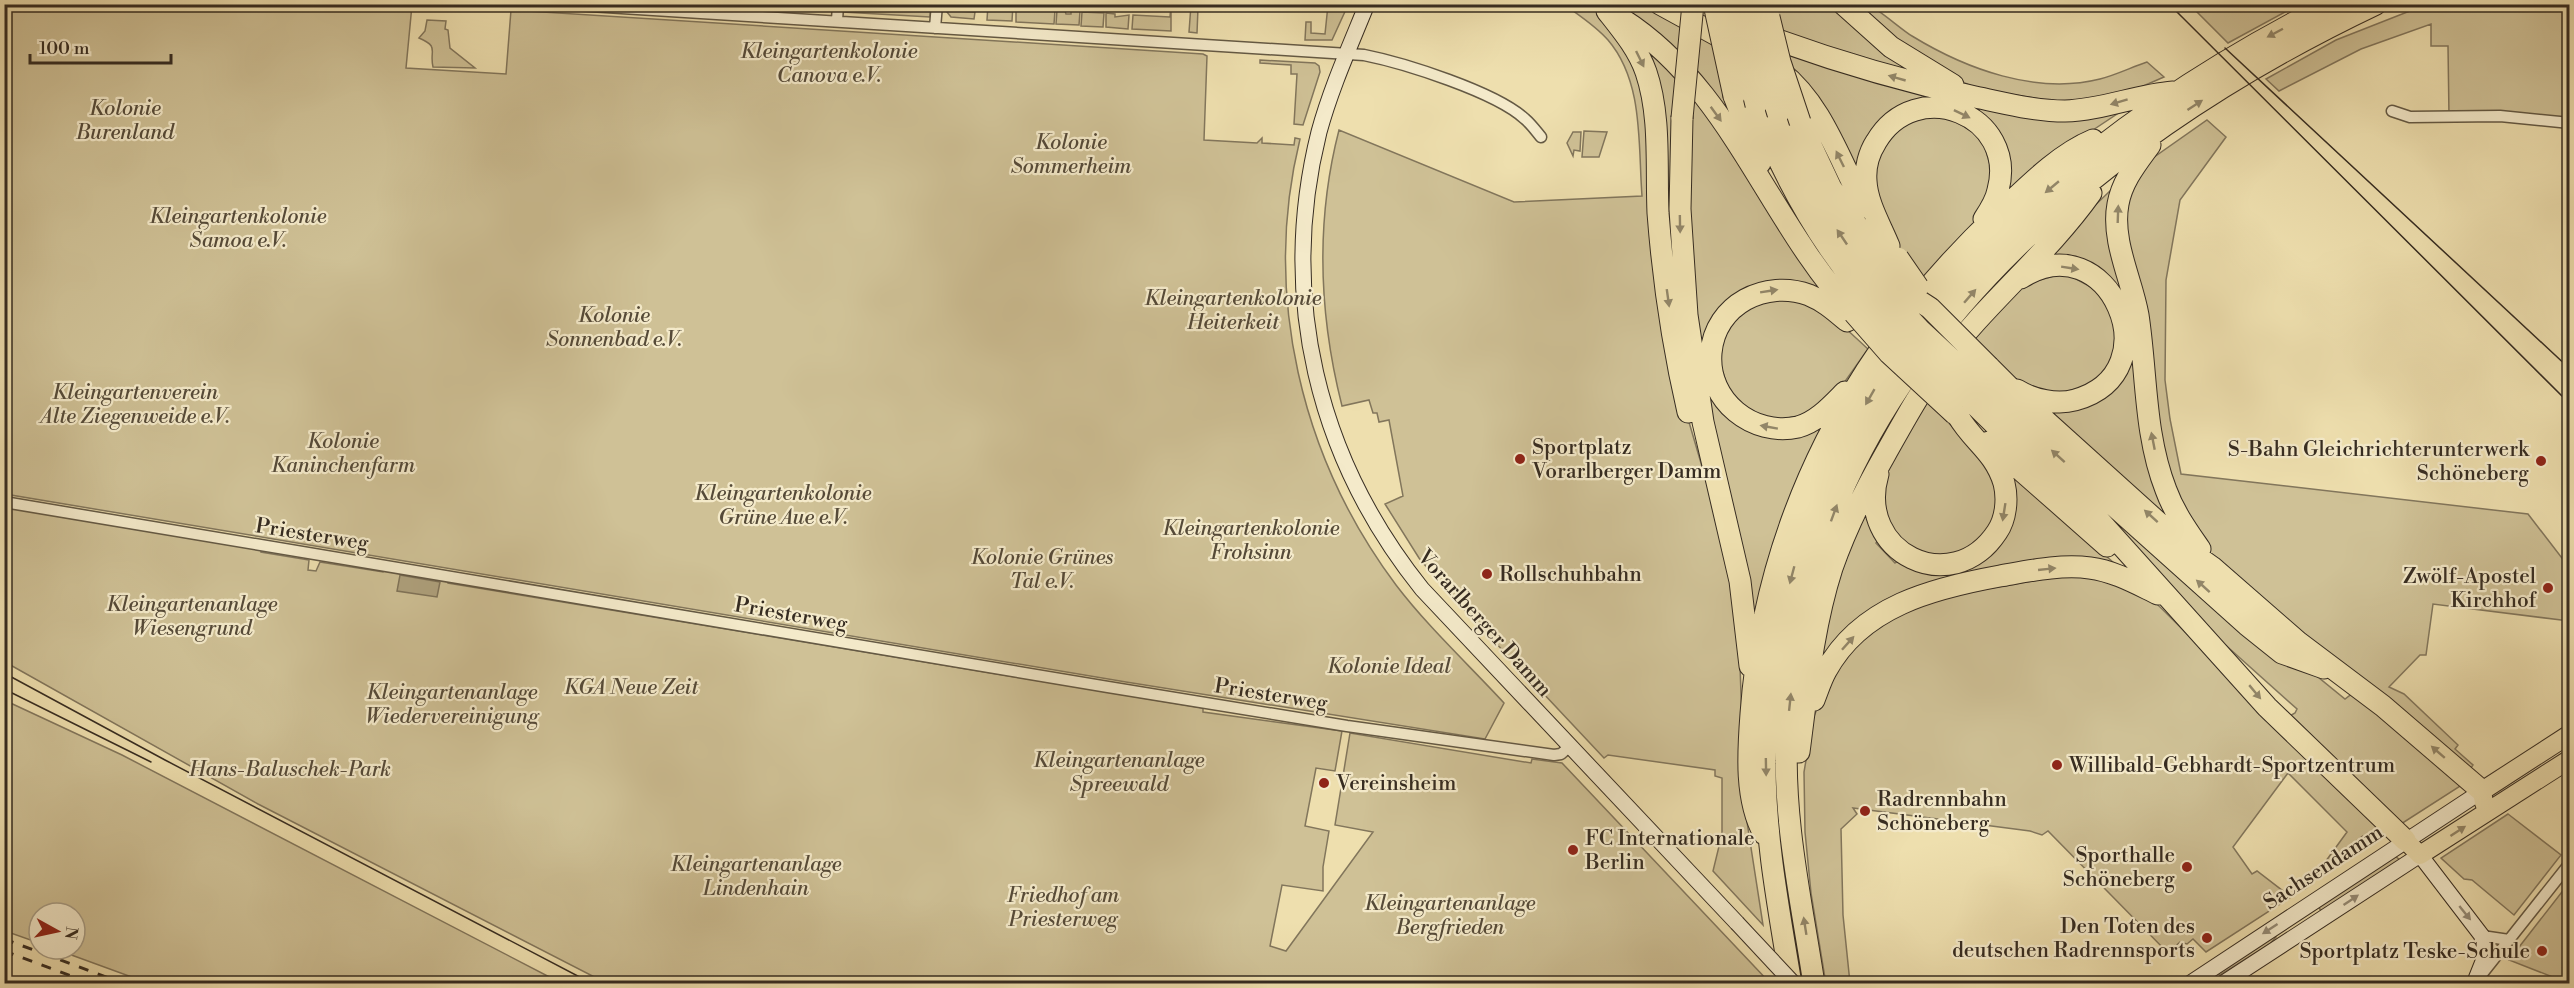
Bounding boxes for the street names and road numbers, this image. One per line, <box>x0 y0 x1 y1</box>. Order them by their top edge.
street label: Priesterweg <box>253 513 370 557</box>
street label: Vorarlberger Damm <box>1411 544 1557 703</box>
street label: Priesterweg <box>732 592 850 638</box>
street label: Priesterweg <box>1212 673 1329 717</box>
street label: Sachsendamm <box>2259 820 2388 916</box>

